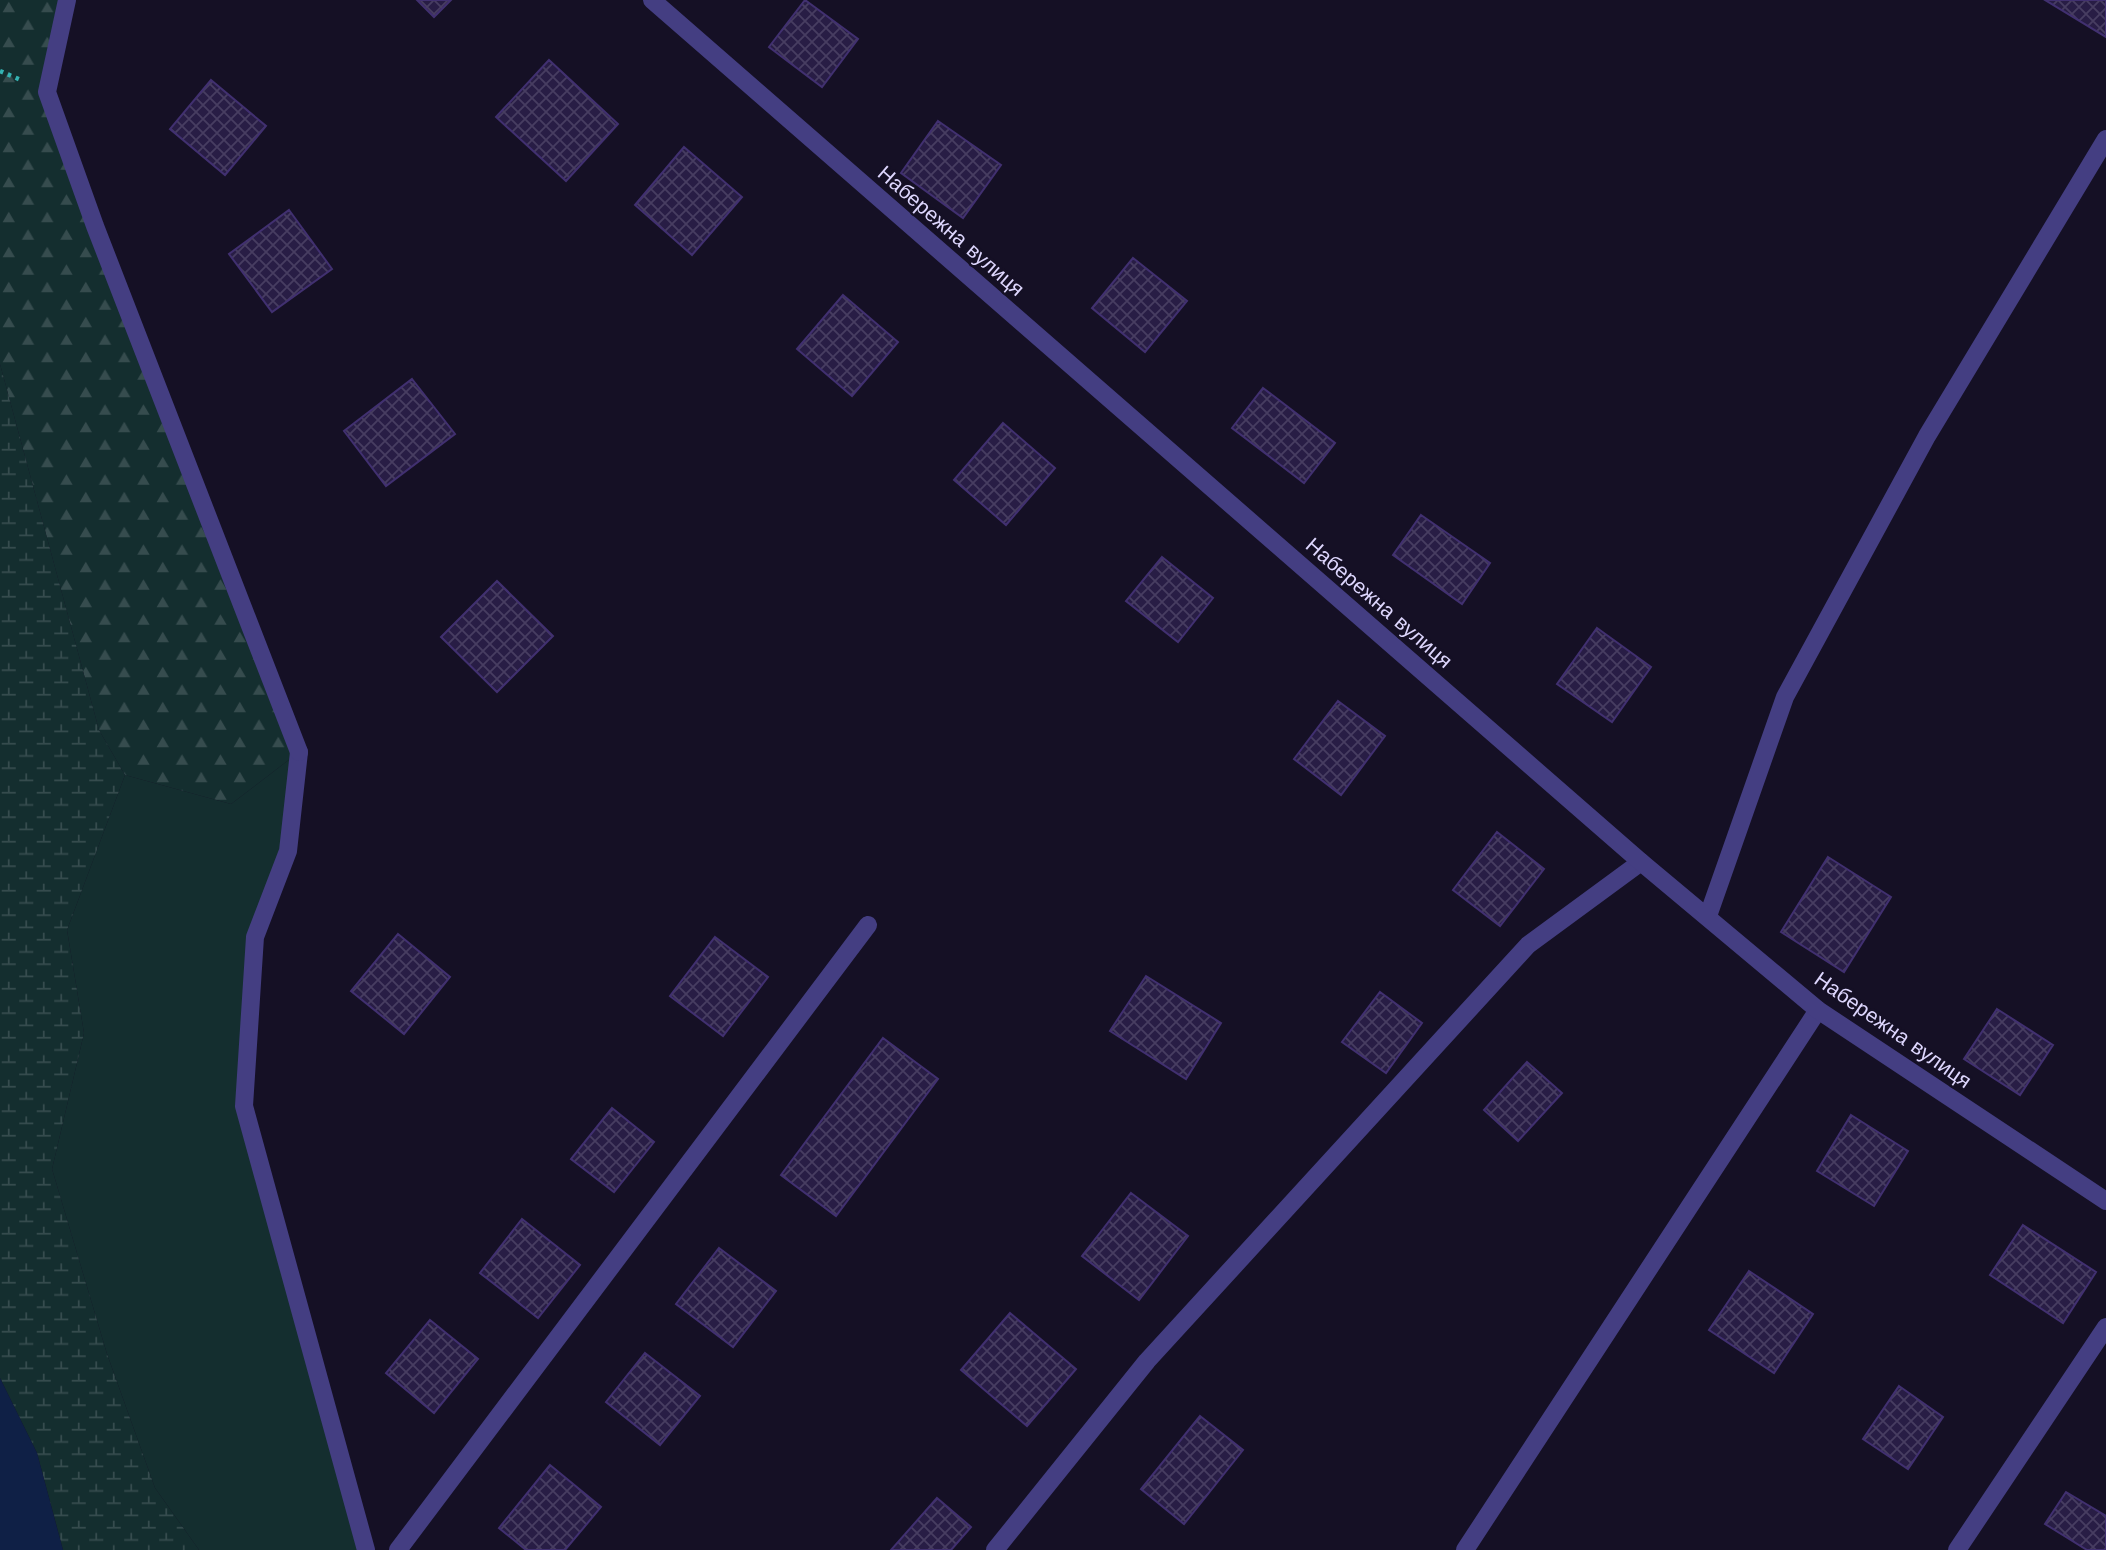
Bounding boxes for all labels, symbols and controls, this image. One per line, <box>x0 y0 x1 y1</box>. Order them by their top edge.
street label: Набережна вулиця <box>873 160 1030 301</box>
street label: Набережна вулиця <box>1301 532 1458 673</box>
street label: Набережна вулиця <box>1810 966 1977 1093</box>

